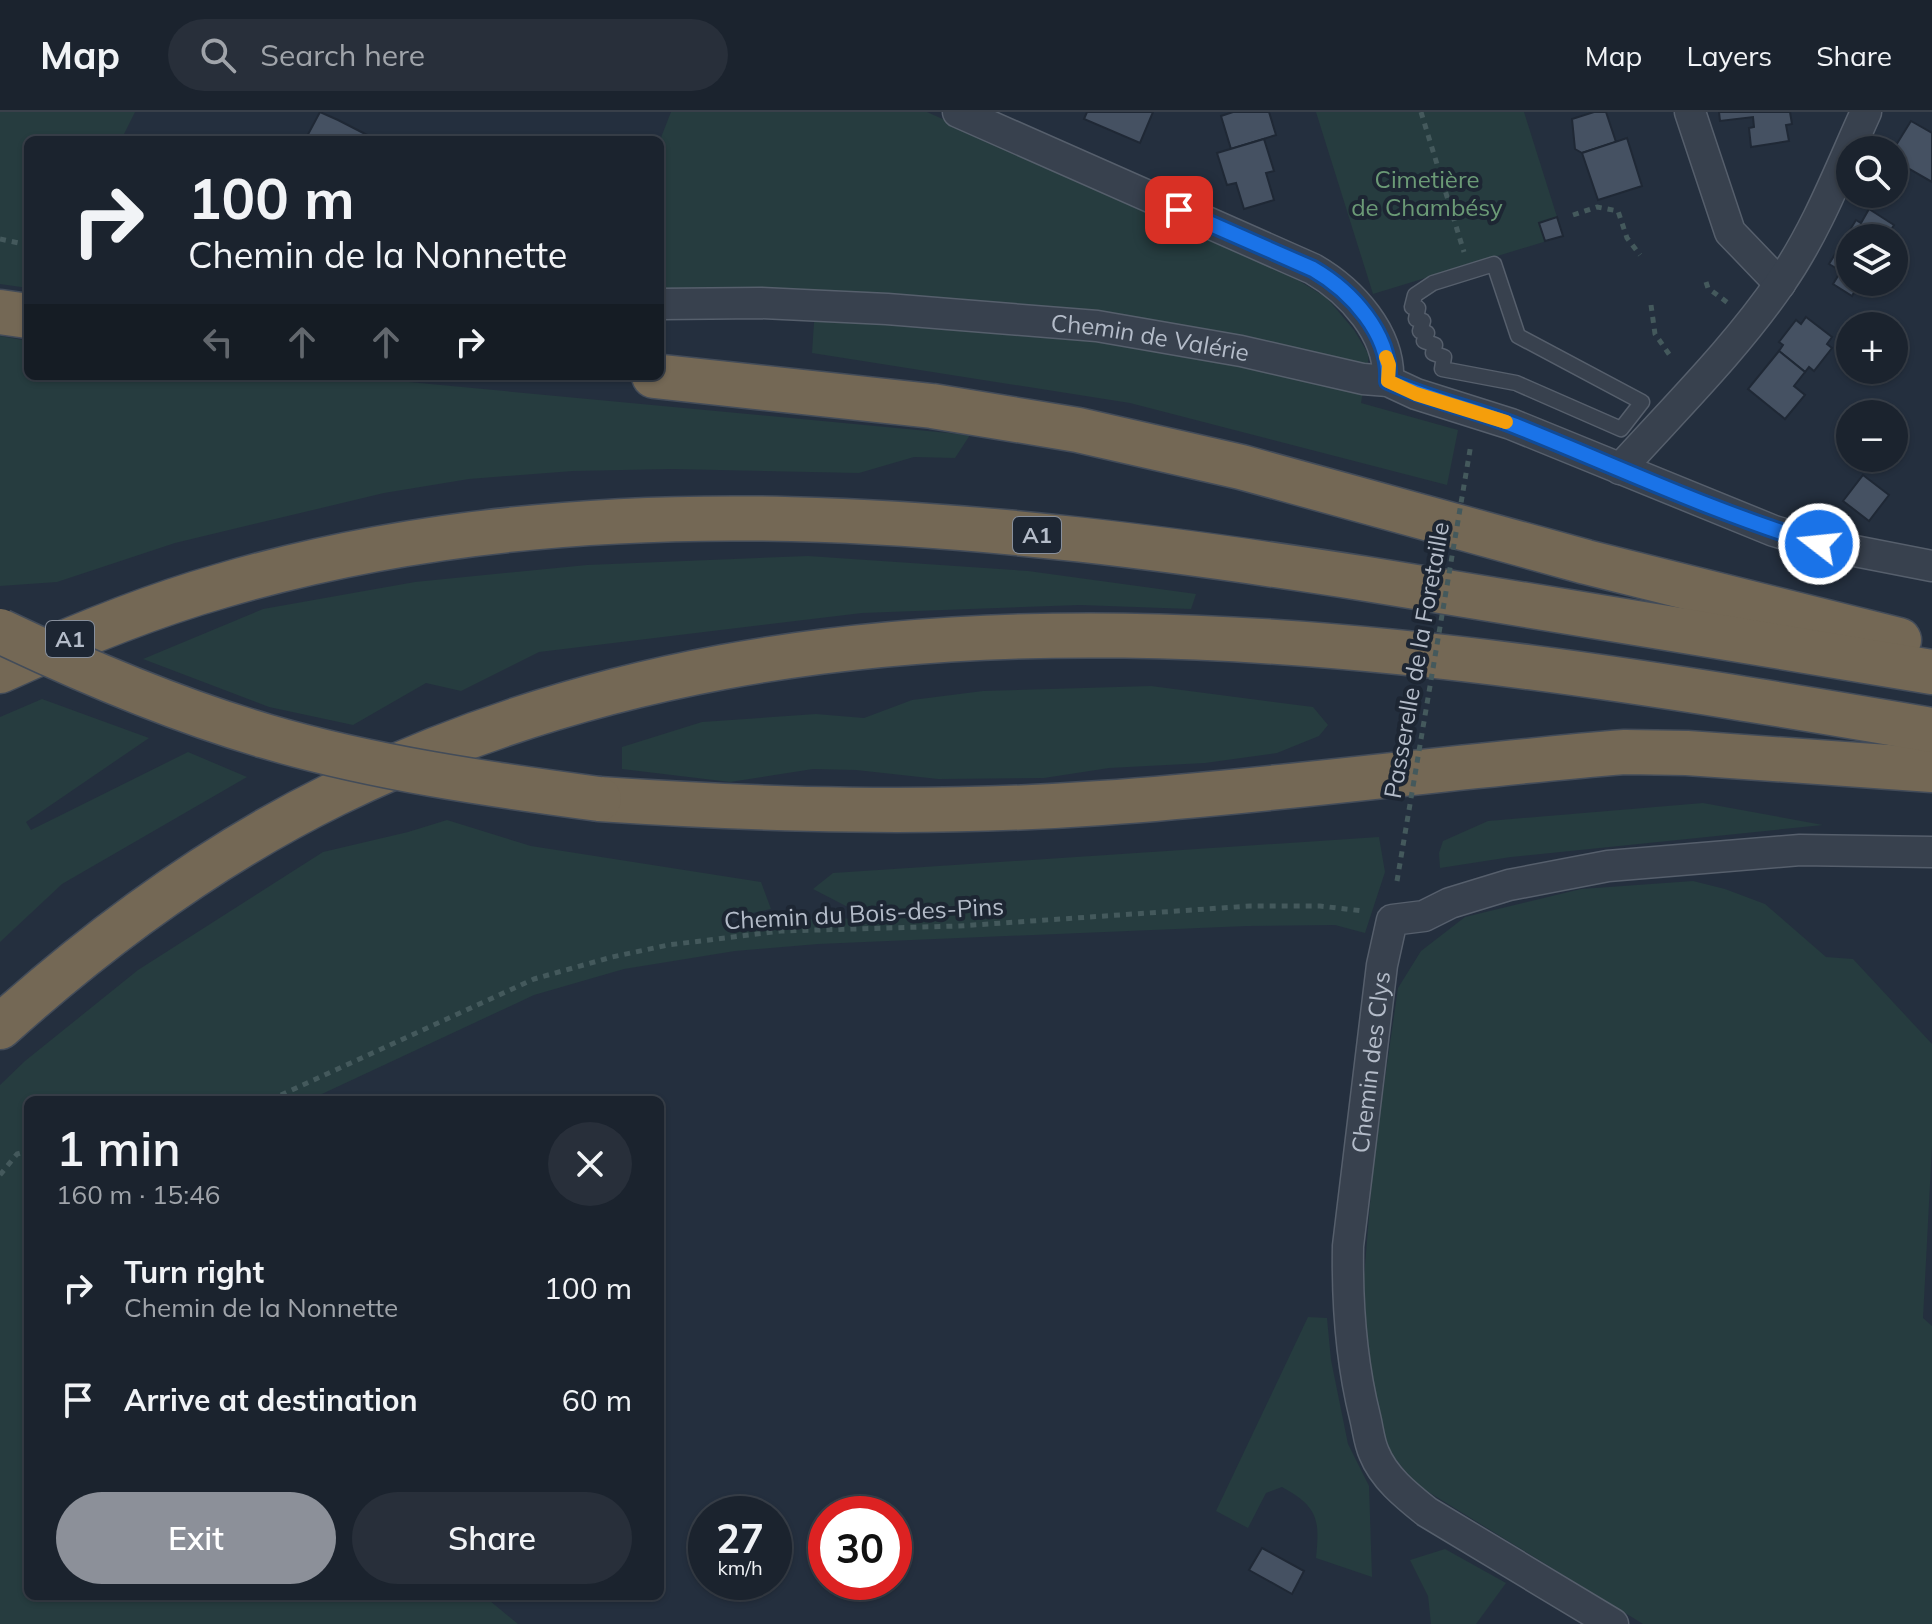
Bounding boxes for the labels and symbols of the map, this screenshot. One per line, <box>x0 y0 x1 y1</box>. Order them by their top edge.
park label: Cimetière de Chambésy <box>1351 164 1503 222</box>
pin <box>1145 176 1213 244</box>
street label: Chemin de Valérie <box>1050 307 1252 367</box>
position arrow <box>1777 502 1861 586</box>
road number: A1 <box>1013 517 1061 553</box>
street label: Passerelle de la Foretaille <box>1377 519 1455 801</box>
road number: A1 <box>46 621 94 657</box>
street label: Chemin du Bois-des-Pins <box>723 891 1005 935</box>
street label: Chemin des Clys <box>1344 970 1396 1155</box>
speed limit sign: 30 <box>808 1496 912 1600</box>

